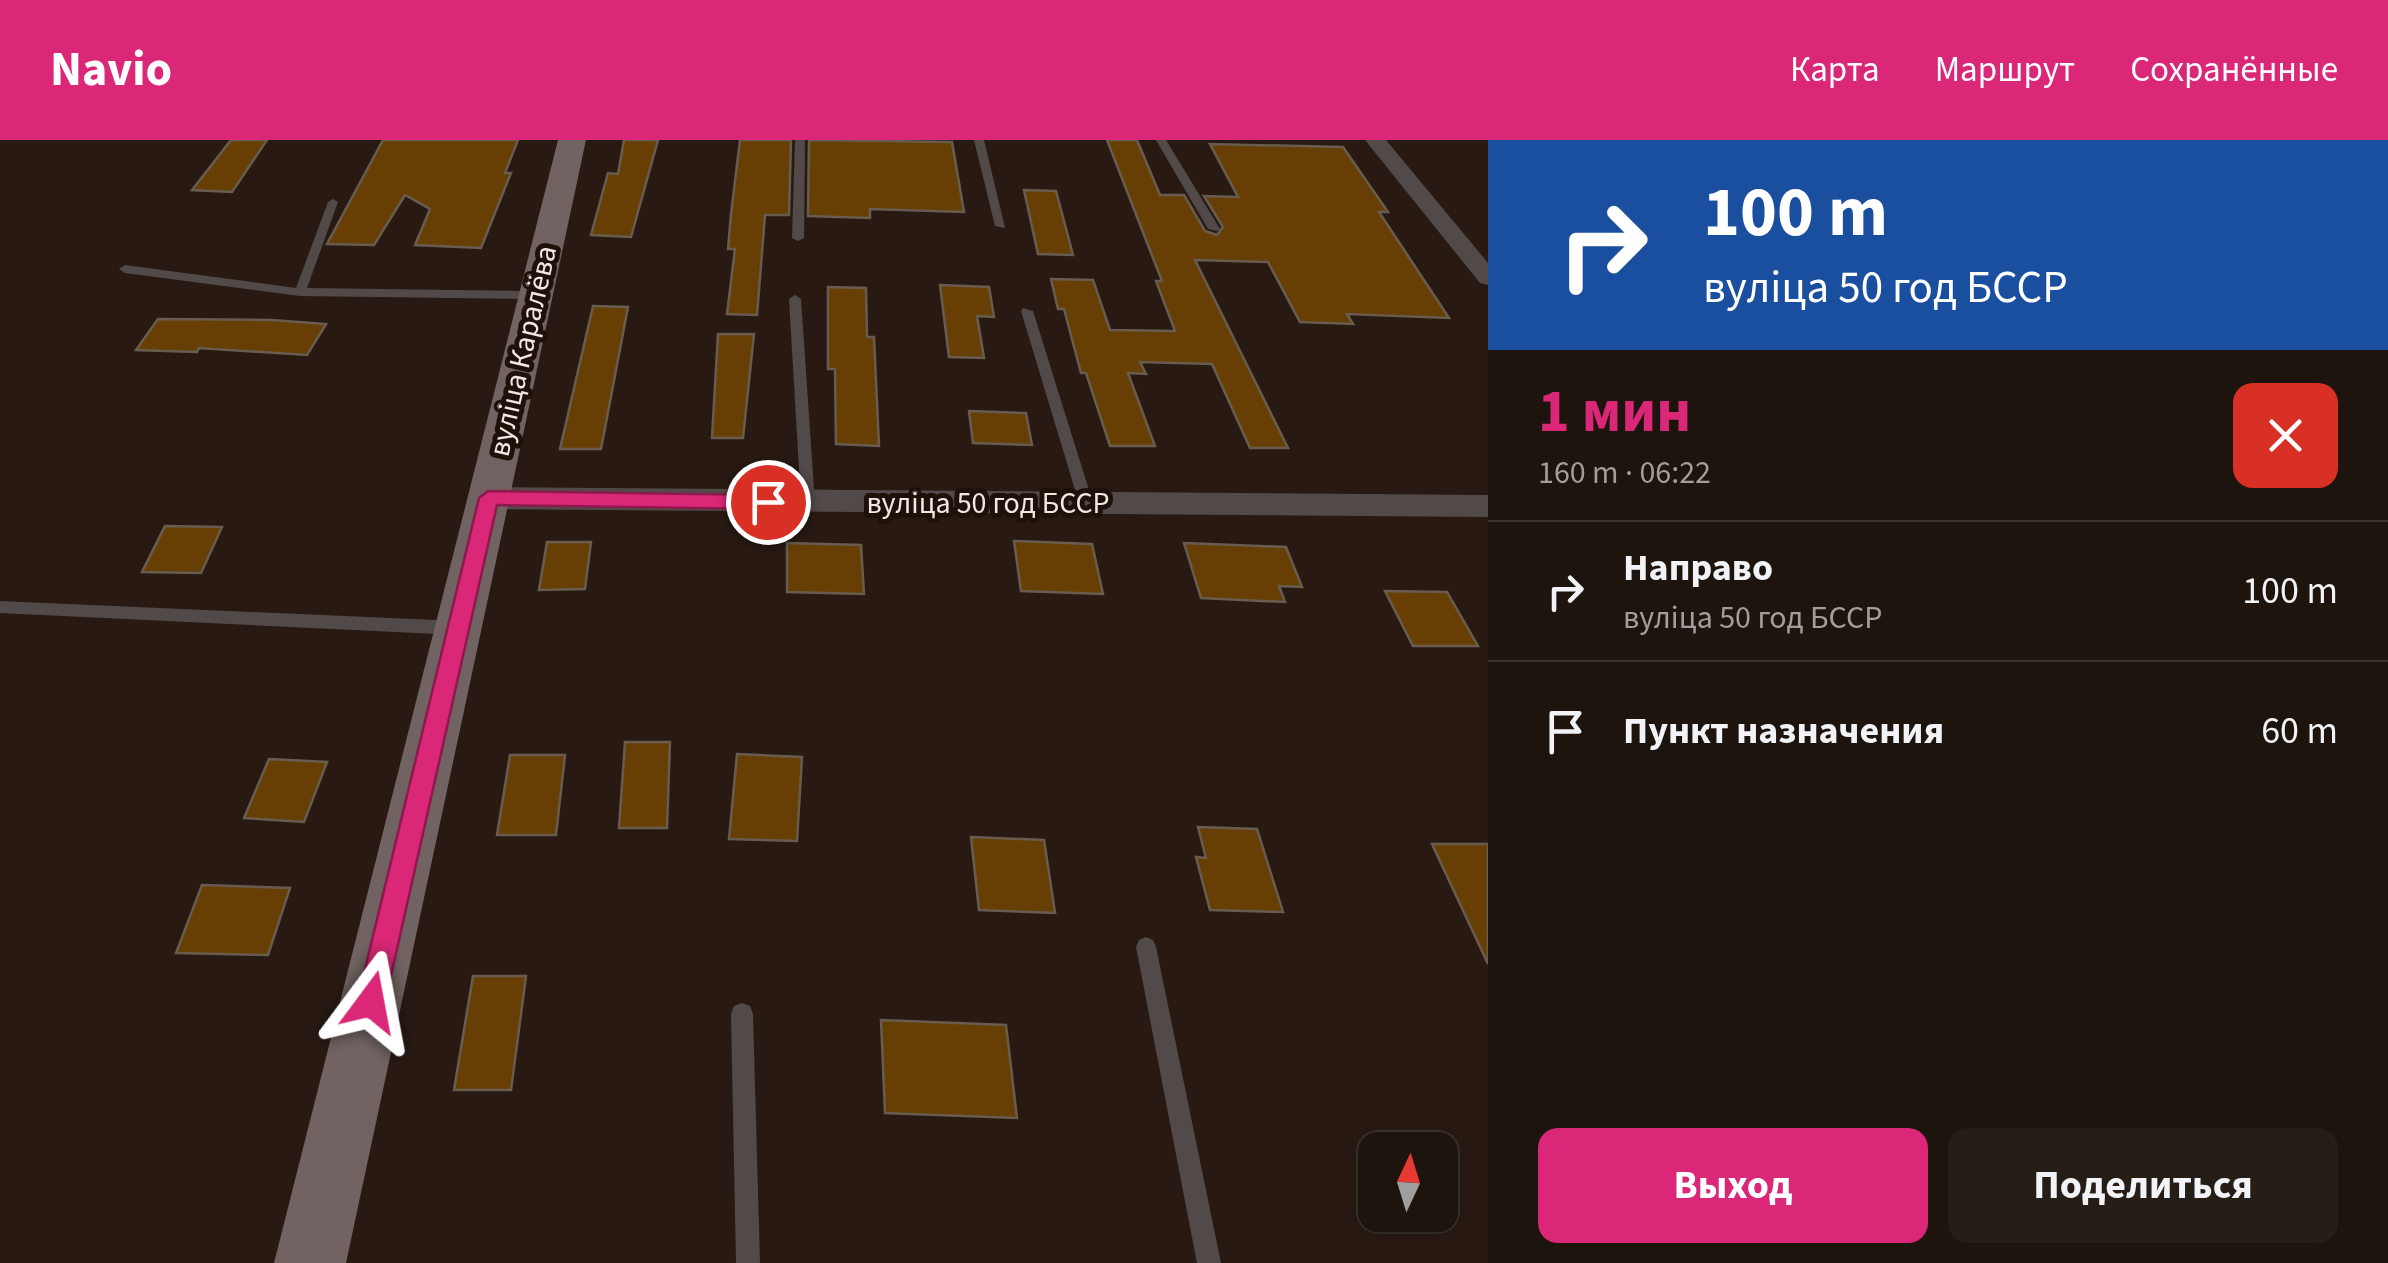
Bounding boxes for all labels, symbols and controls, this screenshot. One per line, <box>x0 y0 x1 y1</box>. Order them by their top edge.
text: Navio <box>50 36 172 104</box>
text: Карта <box>1790 45 1880 95</box>
text: Маршрут <box>1935 45 2075 95</box>
text: Сохранённые <box>2130 45 2338 95</box>
text: 100 m <box>1703 163 1888 263</box>
icon: right <box>1538 180 1668 310</box>
street label: вуліца Каралёва <box>478 241 568 461</box>
text: вуліца 50 год БССР <box>1703 256 2068 320</box>
text: 1 мин <box>1538 370 1691 455</box>
button: close <box>2233 383 2338 488</box>
text: 160 m · 06:22 <box>1538 450 1711 496</box>
pin <box>726 460 811 545</box>
icon: arrive <box>741 475 796 530</box>
street label: вуліца 50 год БССР <box>866 482 1110 525</box>
text: Направо <box>1623 541 1773 595</box>
icon: right <box>1538 564 1593 619</box>
text: 100 m <box>2242 564 2338 618</box>
text: вуліца 50 год БССР <box>1623 595 1882 641</box>
icon: arrive <box>1538 704 1593 759</box>
text: Пункт назначения <box>1623 704 1944 758</box>
text: 60 m <box>2261 704 2338 758</box>
position arrow <box>319 950 423 1054</box>
button: Выход <box>1538 1128 1928 1243</box>
button: Поделиться <box>1948 1128 2338 1243</box>
north arrow <box>1358 1132 1458 1232</box>
map controls <box>1358 1132 1458 1232</box>

